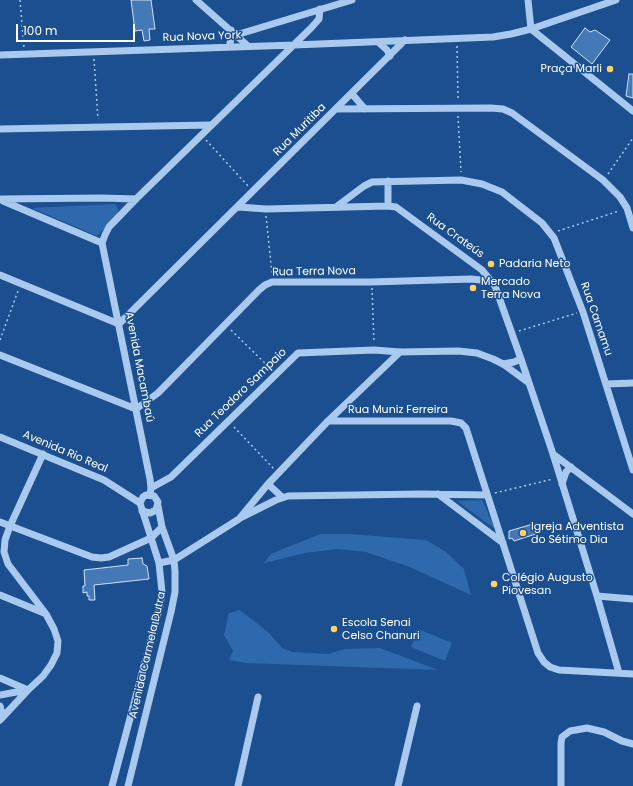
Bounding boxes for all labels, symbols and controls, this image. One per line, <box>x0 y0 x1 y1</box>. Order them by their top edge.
scale bar <box>18 16 137 42</box>
text: 100 m <box>23 22 57 39</box>
street label: Rua Nova York <box>162 29 242 45</box>
place label: Praça Marli <box>541 62 602 76</box>
marker: Praça Marli <box>605 64 615 74</box>
street label: Rua Muritiba <box>271 101 329 159</box>
street label: Rua Crateús <box>424 211 486 261</box>
place label: Padaria Neto <box>499 257 570 271</box>
marker: Padaria Neto <box>486 259 496 269</box>
street label: Rua Terra Nova <box>272 265 356 279</box>
place label: Mercado Terra Nova <box>481 275 541 301</box>
street label: Rua Camamu <box>577 280 615 358</box>
marker: Mercado Terra Nova <box>468 283 478 293</box>
street label: Avenida Macambaú <box>122 311 156 423</box>
street label: Rua Teodoro Sampaio <box>192 346 290 440</box>
street label: Rua Muniz Ferreira <box>348 403 448 417</box>
street label: Avenida Rio Real <box>21 428 109 476</box>
place label: Igreja Adventista do Sétimo Dia <box>531 520 624 546</box>
marker: Igreja Adventista do Sétimo Dia <box>518 528 528 538</box>
place label: Colégio Augusto Piovesan <box>502 571 593 597</box>
marker: Colégio Augusto Piovesan <box>489 579 499 589</box>
street label: Avenida Carmela Dutra <box>127 590 169 720</box>
place label: Escola Senai Celso Chanuri <box>342 616 420 642</box>
marker: Escola Senai Celso Chanuri <box>329 624 339 634</box>

